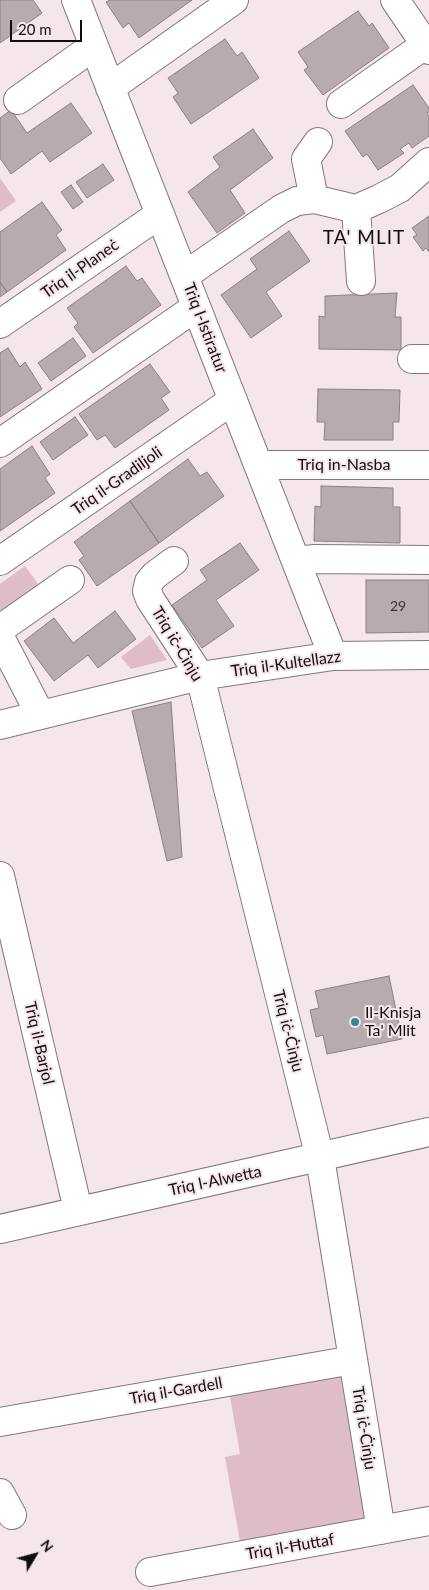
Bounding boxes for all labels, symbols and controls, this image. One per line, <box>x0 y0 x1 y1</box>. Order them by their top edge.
scale bar <box>12 10 85 42</box>
text: 20 m <box>18 20 52 38</box>
district label: TA' MLIT <box>322 227 406 249</box>
street label: Triq il-Planeċ <box>38 235 122 303</box>
street label: Triq l-Istiratur <box>179 280 231 376</box>
street label: Triq il-Gradiljoli <box>68 443 166 519</box>
street label: Triq in-Nasba <box>298 455 390 475</box>
house number: 29 <box>390 598 406 614</box>
street label: Triq iċ-Ċinju <box>147 603 207 685</box>
street label: Triq il-Kultellazz <box>230 647 342 681</box>
street label: Triq iċ-Ċinju <box>269 988 307 1074</box>
street label: Triq il-Barjol <box>20 1000 58 1086</box>
place label: Il-Knisja Ta' Mlit <box>365 1003 421 1041</box>
marker: Il-Knisja Ta' Mlit <box>349 1016 361 1028</box>
street label: Triq l-Alwetta <box>167 1162 263 1200</box>
street label: Triq il-Gardell <box>128 1373 224 1409</box>
street label: Triq iċ-Ċinju <box>348 1385 380 1471</box>
north arrow <box>10 1530 60 1580</box>
street label: Triq il-Ħuttaf <box>244 1530 336 1564</box>
text: N <box>37 1536 57 1555</box>

